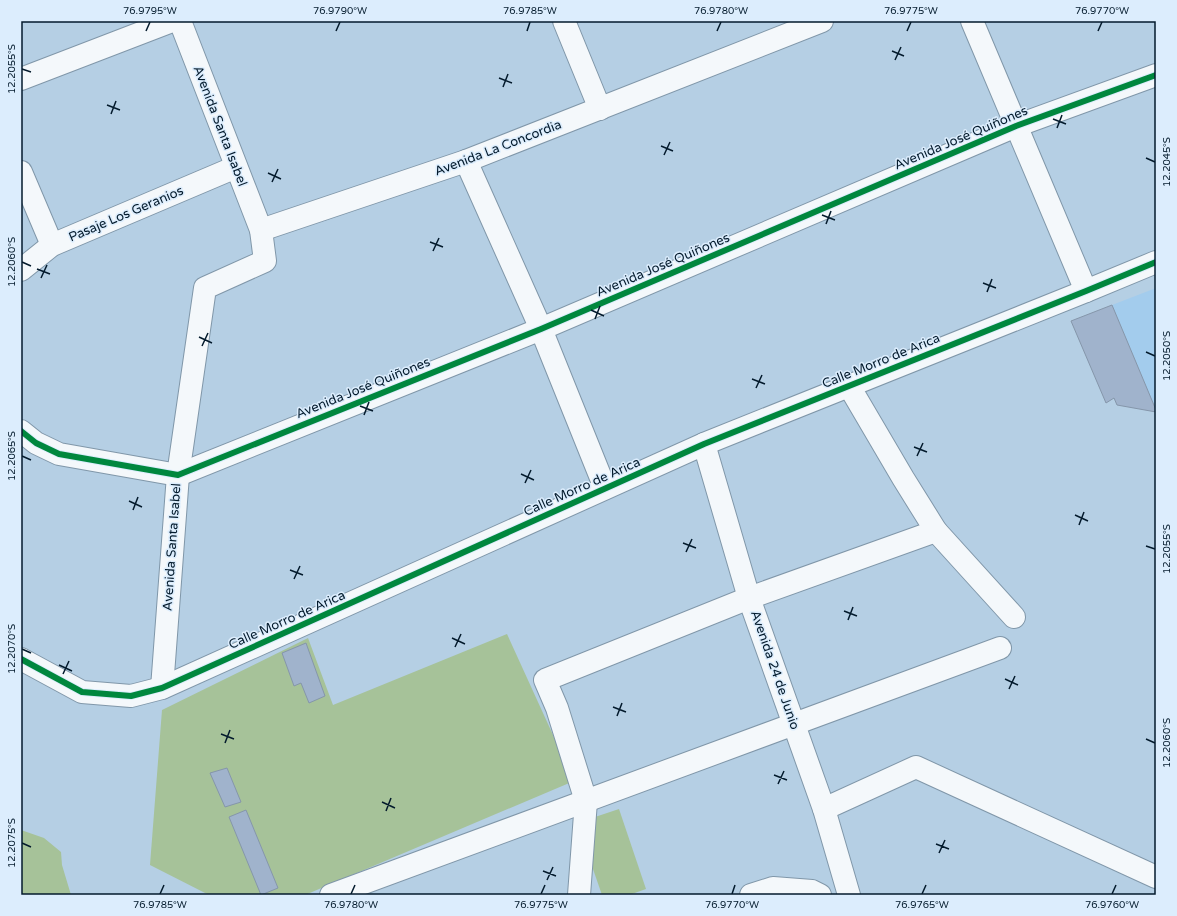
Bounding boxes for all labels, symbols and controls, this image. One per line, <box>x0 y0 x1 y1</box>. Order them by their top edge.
text: 76.9795°W <box>123 5 177 17</box>
text: 76.9790°W <box>313 5 367 17</box>
text: 76.9785°W <box>503 5 557 17</box>
text: 76.9780°W <box>694 5 748 17</box>
text: 76.9775°W <box>884 5 938 17</box>
text: 76.9770°W <box>1075 5 1129 17</box>
text: 12.2055°S <box>6 44 18 94</box>
street label: Avenida Santa Isabel <box>190 63 250 189</box>
street label: Avenida José Quiñones <box>892 103 1030 173</box>
street label: Avenida La Concordia <box>432 116 564 180</box>
text: 12.2045°S <box>1161 137 1173 187</box>
street label: Pasaje Los Geranios <box>66 183 186 245</box>
street label: Avenida José Quiñones <box>594 230 732 300</box>
text: 12.2060°S <box>6 237 18 287</box>
street label: Calle Morro de Arica <box>820 330 942 392</box>
text: 12.2050°S <box>1161 331 1173 381</box>
street label: Avenida José Quiñones <box>294 354 432 422</box>
text: 12.2065°S <box>6 431 18 481</box>
street label: Calle Morro de Arica <box>521 454 643 520</box>
street label: Avenida Santa Isabel <box>160 483 184 611</box>
text: 12.2055°S <box>1161 524 1173 574</box>
street label: Calle Morro de Arica <box>226 587 348 653</box>
street label: Avenida 24 de Junio <box>747 608 803 732</box>
text: 12.2070°S <box>6 624 18 674</box>
text: 12.2060°S <box>1161 718 1173 768</box>
text: 12.2075°S <box>6 818 18 868</box>
text: 76.9785°W <box>133 899 187 911</box>
text: 76.9780°W <box>324 899 378 911</box>
text: 76.9775°W <box>514 899 568 911</box>
text: 76.9770°W <box>705 899 759 911</box>
text: 76.9765°W <box>895 899 949 911</box>
text: 76.9760°W <box>1085 899 1139 911</box>

